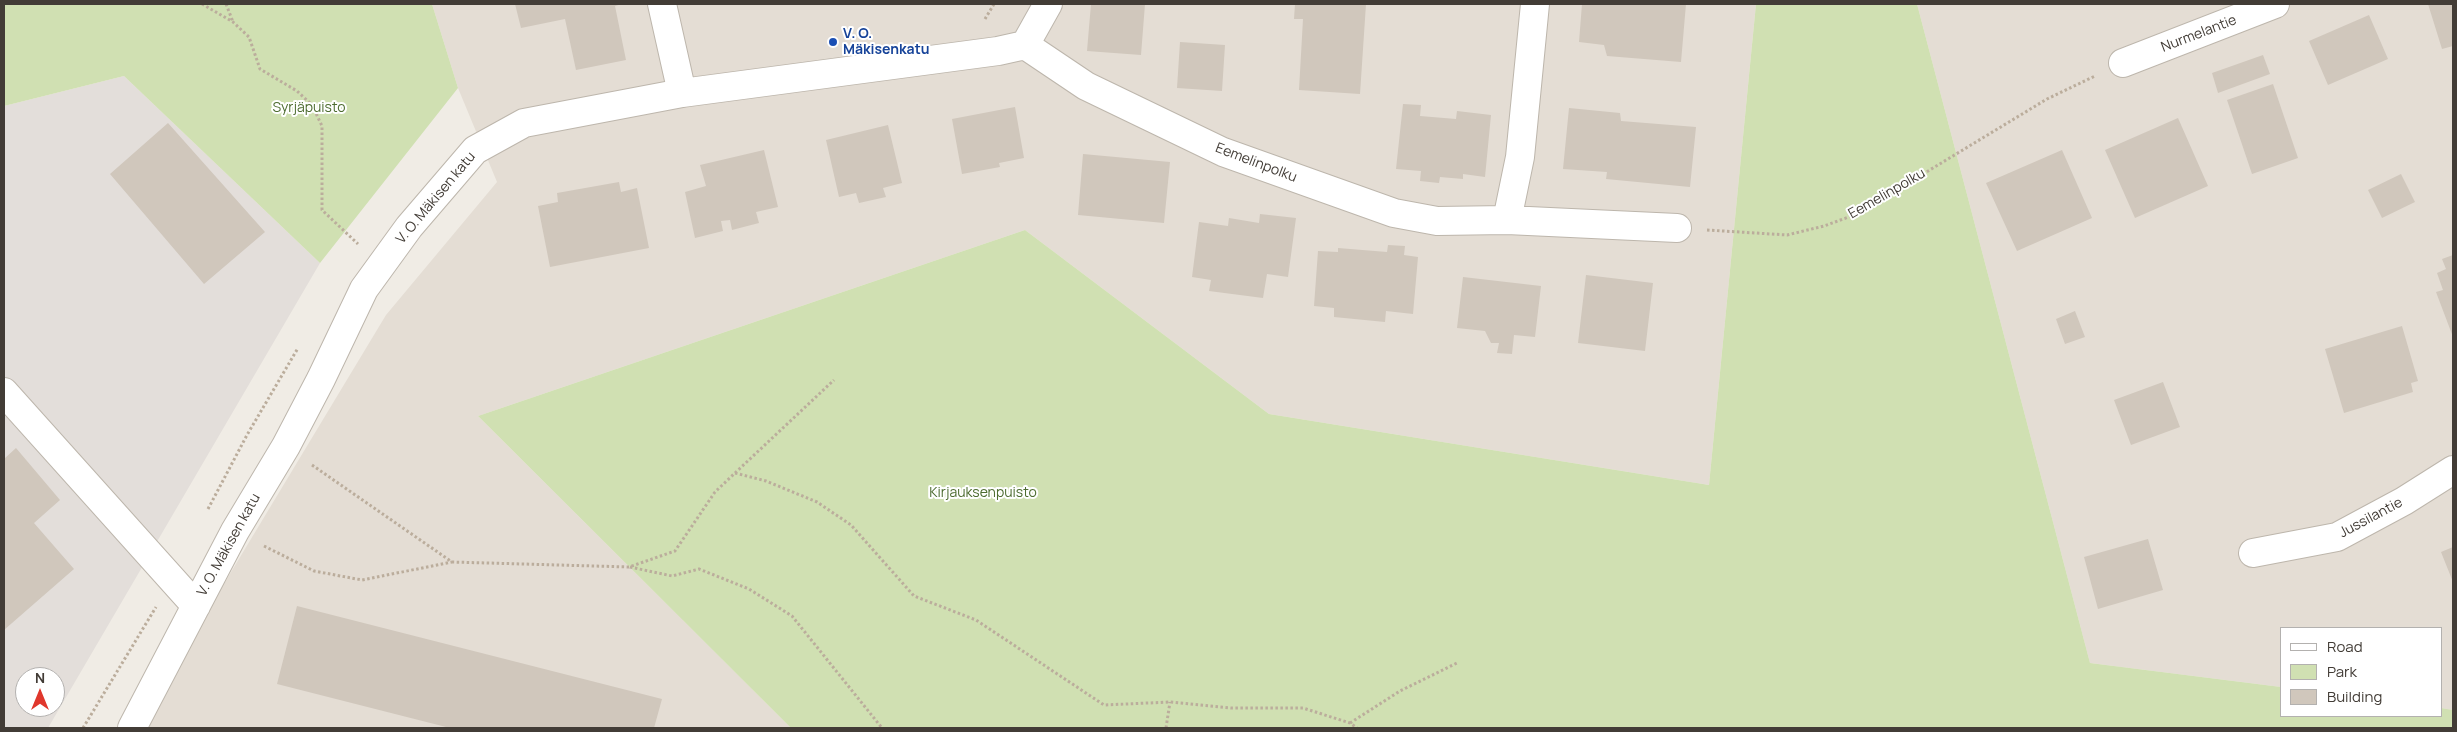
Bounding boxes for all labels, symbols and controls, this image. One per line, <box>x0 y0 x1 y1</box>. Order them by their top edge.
street label: Nurmelantie <box>2159 12 2239 56</box>
place label: V. O. Mäkisenkatu <box>843 26 929 58</box>
marker: V. O. Mäkisenkatu <box>827 36 839 48</box>
park label: Syrjäpuisto <box>272 100 346 116</box>
street label: Eemelinpolku <box>1213 140 1299 186</box>
street label: V. O. Mäkisen katu <box>393 149 479 247</box>
street label: Eemelinpolku <box>1846 165 1928 223</box>
park label: Kirjauksenpuisto <box>929 485 1037 501</box>
street label: V. O. Mäkisen katu <box>194 491 264 599</box>
street label: Jussilantie <box>2337 494 2405 542</box>
legend <box>2280 627 2442 717</box>
text: Road <box>2327 636 2363 657</box>
text: Park <box>2327 661 2357 682</box>
north arrow <box>15 667 65 717</box>
text: N <box>35 668 45 687</box>
text: Building <box>2327 686 2382 707</box>

